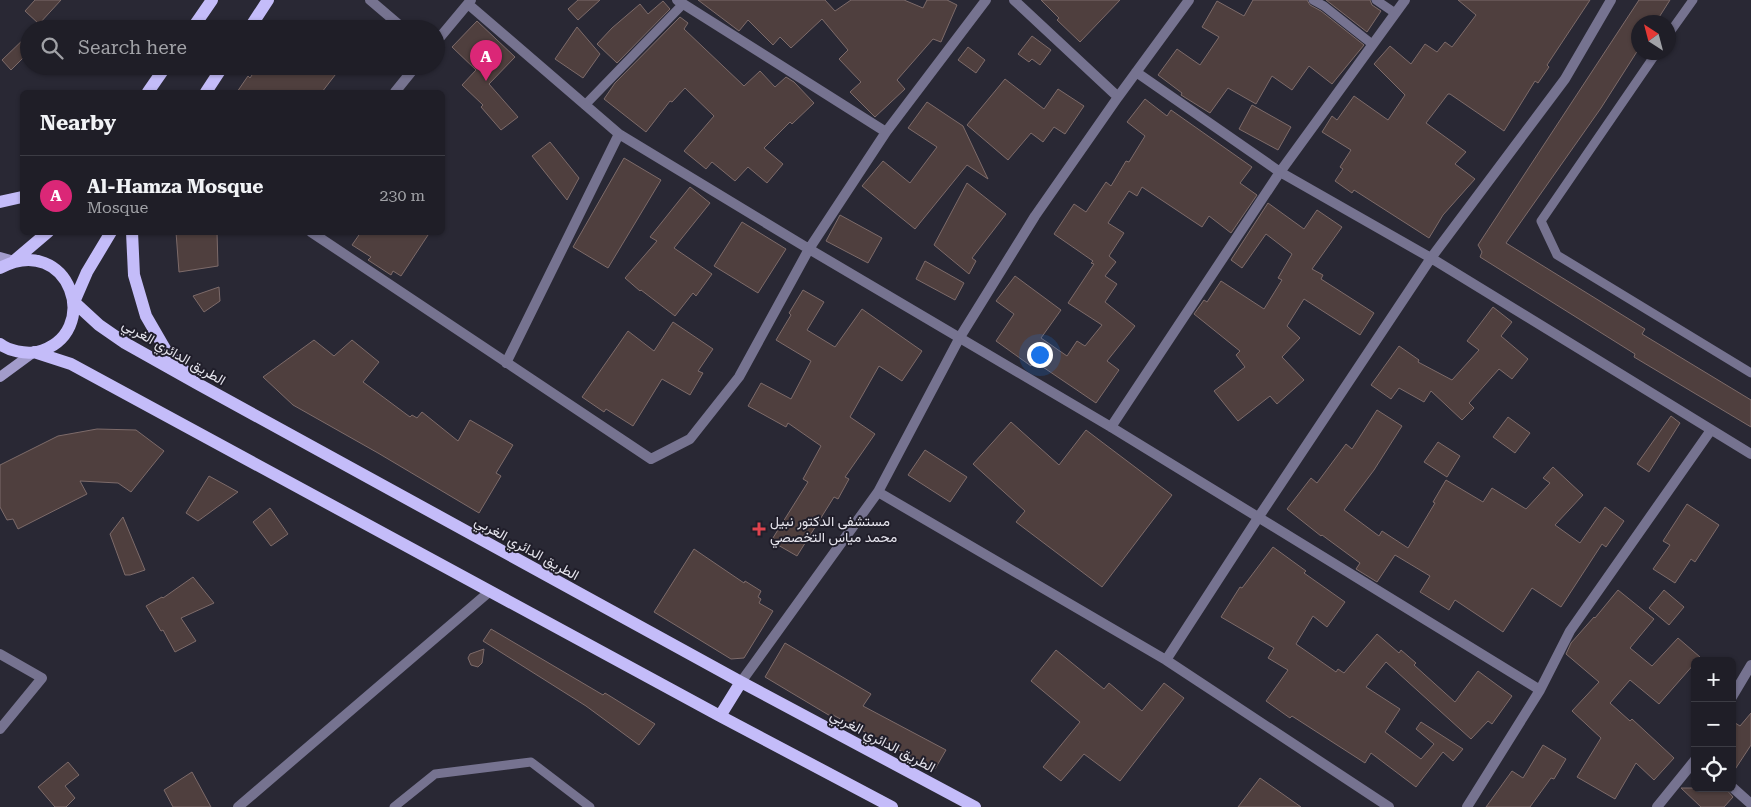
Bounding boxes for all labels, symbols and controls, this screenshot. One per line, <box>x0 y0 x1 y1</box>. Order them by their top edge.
north arrow <box>1631 15 1676 60</box>
search box <box>20 20 445 75</box>
icon: search <box>38 34 66 62</box>
text: Search here <box>78 36 187 59</box>
pin: A <box>470 40 502 81</box>
text: Nearby <box>40 111 116 135</box>
text: Al-Hamza Mosque <box>87 175 263 198</box>
text: A <box>50 186 62 205</box>
text: 230 m <box>379 186 425 205</box>
text: Mosque <box>87 198 148 217</box>
street label: الطريق الدائري الغربي <box>117 316 229 392</box>
your location <box>1027 342 1053 368</box>
street label: الطريق الدائري الغربي <box>470 513 582 587</box>
place label: مستشفى الدكتور نبيل محمد مياس التخصصي <box>770 513 897 549</box>
marker: مستشفى الدكتور نبيل محمد مياس التخصصي <box>752 522 766 536</box>
map controls <box>1691 657 1736 792</box>
button: + <box>1691 657 1736 702</box>
button: − <box>1691 702 1736 747</box>
street label: الطريق الدائري الغربي <box>826 707 938 779</box>
button: locate <box>1691 747 1736 792</box>

